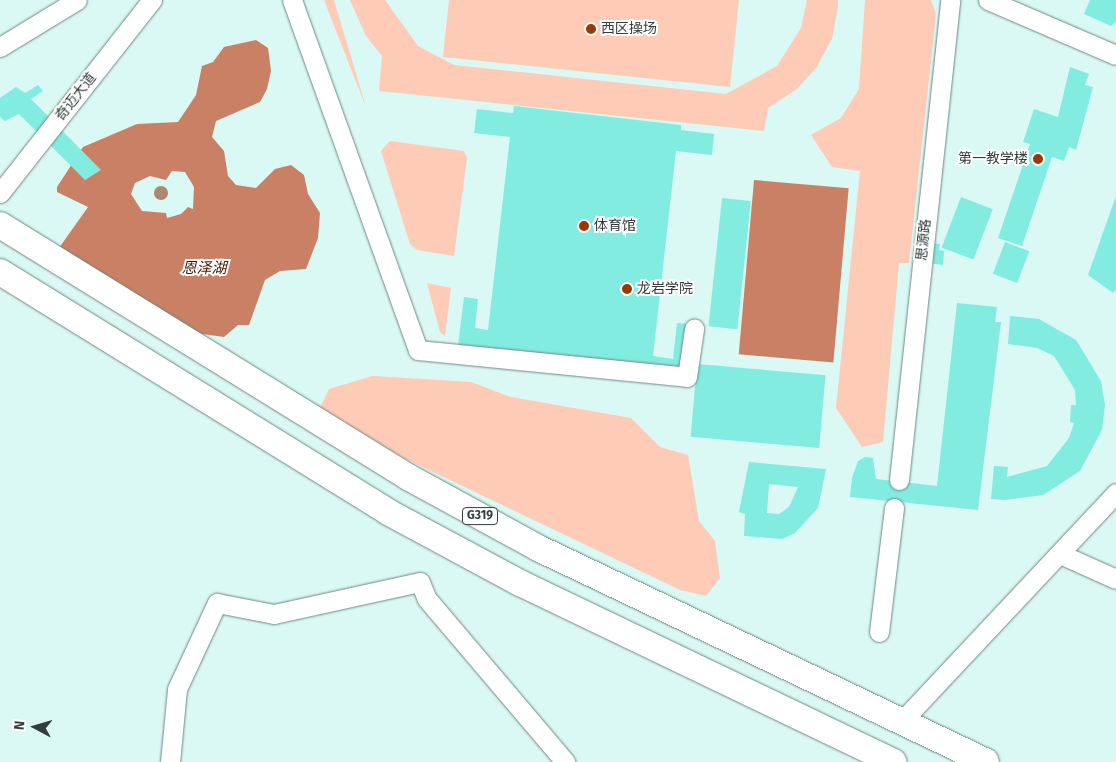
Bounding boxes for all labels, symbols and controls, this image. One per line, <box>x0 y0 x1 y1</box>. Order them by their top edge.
place label: 西区操场 <box>601 21 657 37</box>
marker: 西区操场 <box>585 23 597 35</box>
street label: 奇迈大道 <box>52 70 100 124</box>
place label: 第一教学楼 <box>958 151 1028 167</box>
marker: 第一教学楼 <box>1032 153 1044 165</box>
place label: 体育馆 <box>594 218 636 234</box>
street label: 思源路 <box>913 218 935 262</box>
marker: 体育馆 <box>578 220 590 232</box>
water label: 恩泽湖 <box>182 260 226 278</box>
place label: 龙岩学院 <box>637 281 693 297</box>
marker: 龙岩学院 <box>621 283 633 295</box>
road number: G319 <box>461 506 499 526</box>
north arrow <box>10 702 60 752</box>
text: N <box>11 720 29 731</box>

